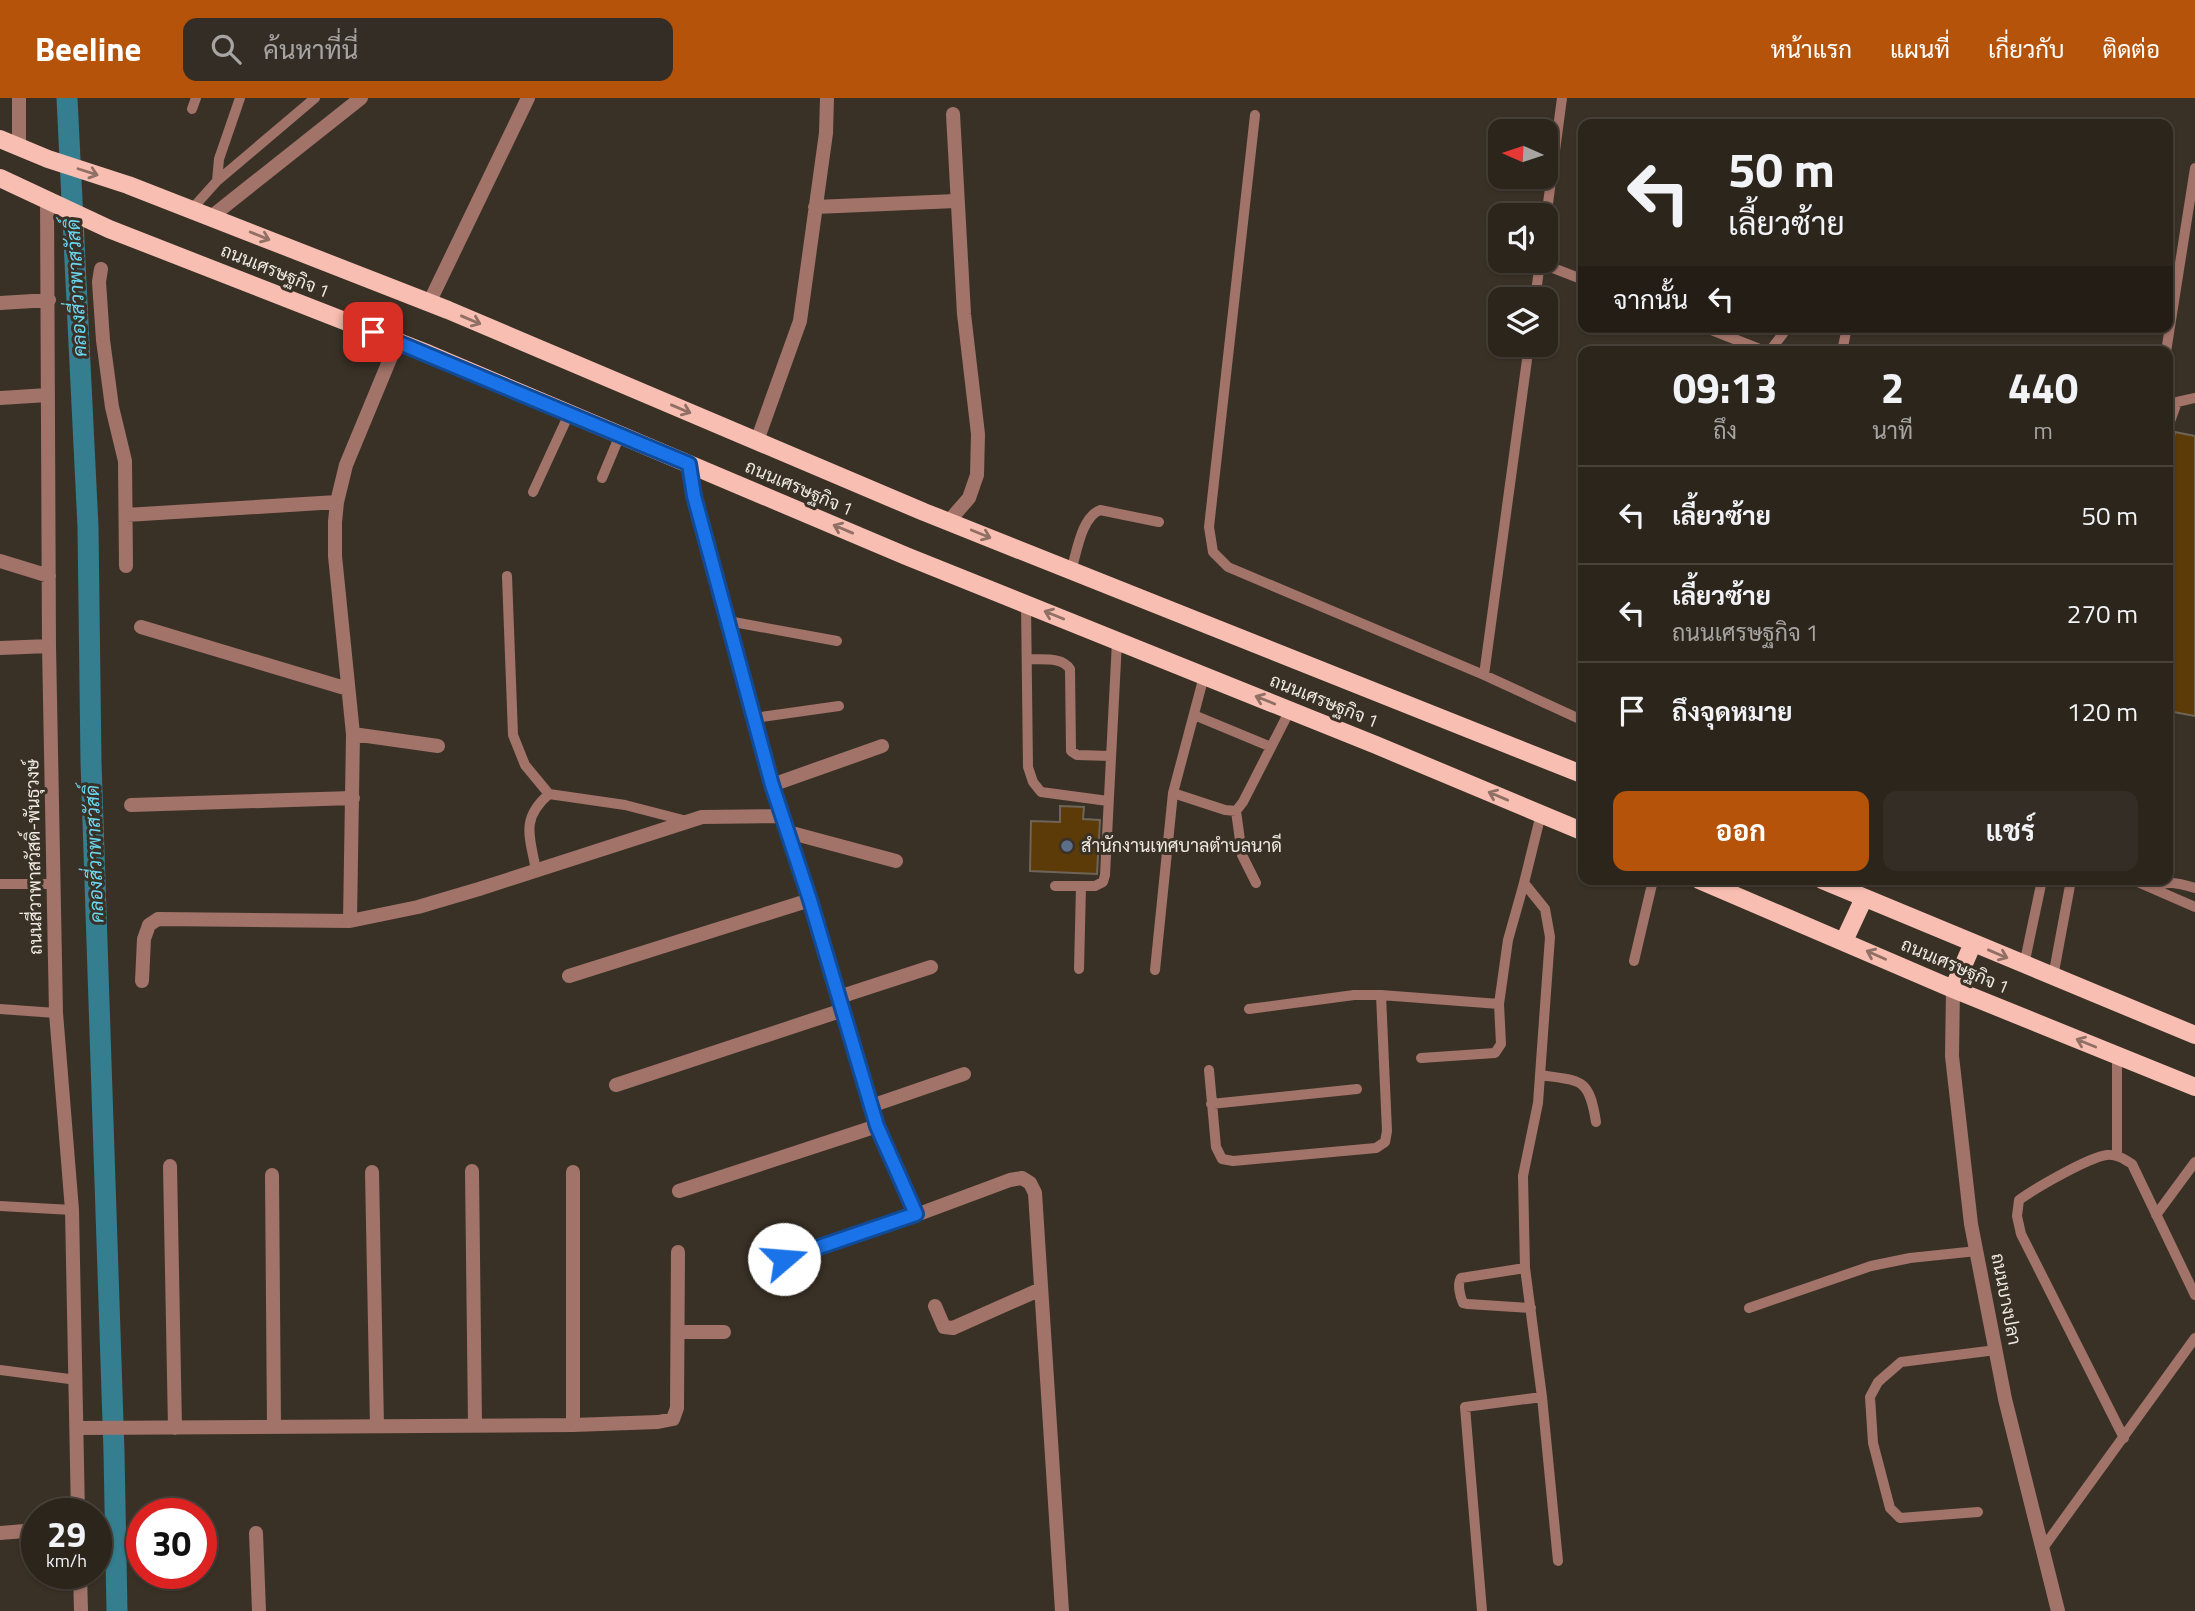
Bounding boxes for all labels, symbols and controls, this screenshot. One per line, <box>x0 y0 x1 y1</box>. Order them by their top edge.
search box <box>183 18 673 81</box>
text: Beeline <box>35 24 141 74</box>
icon: search <box>207 30 245 68</box>
text: ค้นหาที่นี่ <box>263 30 358 69</box>
text: หน้าแรก <box>1771 31 1852 67</box>
text: แผนที่ <box>1890 31 1950 67</box>
text: เกี่ยวกับ <box>1988 31 2065 67</box>
text: ติดต่อ <box>2103 31 2160 67</box>
north arrow <box>1488 119 1558 189</box>
map controls <box>1488 119 1558 357</box>
text: 50 m <box>1728 131 1835 206</box>
icon: left <box>1613 147 1704 238</box>
one-way arrow <box>76 166 98 179</box>
text: เลี้ยวซ้าย <box>1728 199 1845 247</box>
button: sound <box>1488 203 1558 273</box>
water label: คลองสี่วาพาสวัสดิ์ <box>54 215 94 358</box>
one-way arrow <box>248 231 270 244</box>
street label: ถนนเศรษฐกิจ 1 <box>217 237 333 305</box>
text: จากนั้น <box>1613 280 1688 319</box>
icon: left <box>1702 280 1740 318</box>
button: layers <box>1488 287 1558 357</box>
pin <box>343 302 403 362</box>
icon: arrive <box>354 313 392 351</box>
one-way arrow <box>460 314 481 327</box>
text: 09:13 <box>1673 355 1778 419</box>
text: 2 <box>1881 355 1904 419</box>
text: 440 <box>2008 355 2078 419</box>
one-way arrow <box>669 403 691 416</box>
text: ถึง <box>1713 413 1737 448</box>
text: นาที <box>1872 413 1913 448</box>
text: m <box>2033 413 2053 448</box>
street label: ถนนเศรษฐกิจ 1 <box>741 453 857 522</box>
icon: left <box>1613 496 1651 534</box>
text: เลี้ยวซ้าย <box>1672 496 1771 535</box>
text: 50 m <box>2081 496 2138 535</box>
one-way arrow <box>833 522 855 535</box>
one-way arrow <box>970 529 991 542</box>
text: เลี้ยวซ้าย <box>1672 576 1771 615</box>
icon: left <box>1613 594 1651 632</box>
text: 270 m <box>2067 594 2138 633</box>
one-way arrow <box>1044 608 1065 621</box>
text: ถนนเศรษฐกิจ 1 <box>1672 615 1819 650</box>
street label: ถนนเศรษฐกิจ 1 <box>1266 667 1382 735</box>
icon: arrive <box>1613 692 1651 730</box>
text: ถึงจุดหมาย <box>1672 692 1793 731</box>
text: 120 m <box>2067 692 2138 731</box>
one-way arrow <box>1255 693 1276 706</box>
street label: ถนนสี่วาพาสวัสดิ์-พันธุวงษ์ <box>16 758 49 955</box>
water label: คลองสี่วาพาสวัสดิ์ <box>73 781 110 924</box>
one-way arrow <box>1488 788 1510 801</box>
button: ออก <box>1613 791 1869 871</box>
button: แชร์ <box>1883 791 2138 871</box>
place label: สำนักงานเทศบาลตำบลนาดี <box>1081 832 1282 859</box>
marker: สำนักงานเทศบาลตำบลนาดี <box>1059 838 1075 854</box>
street label: ถนนเศรษฐกิจ 1 <box>1897 931 2013 1000</box>
one-way arrow <box>1866 948 1888 961</box>
one-way arrow <box>1987 948 2008 961</box>
one-way arrow <box>2076 1036 2098 1049</box>
position arrow <box>747 1222 821 1296</box>
street label: ถนนบางปลา <box>1984 1251 2029 1347</box>
speed limit sign: 30 <box>126 1498 217 1589</box>
text: 29 <box>47 1507 86 1561</box>
text: km/h <box>46 1547 87 1574</box>

